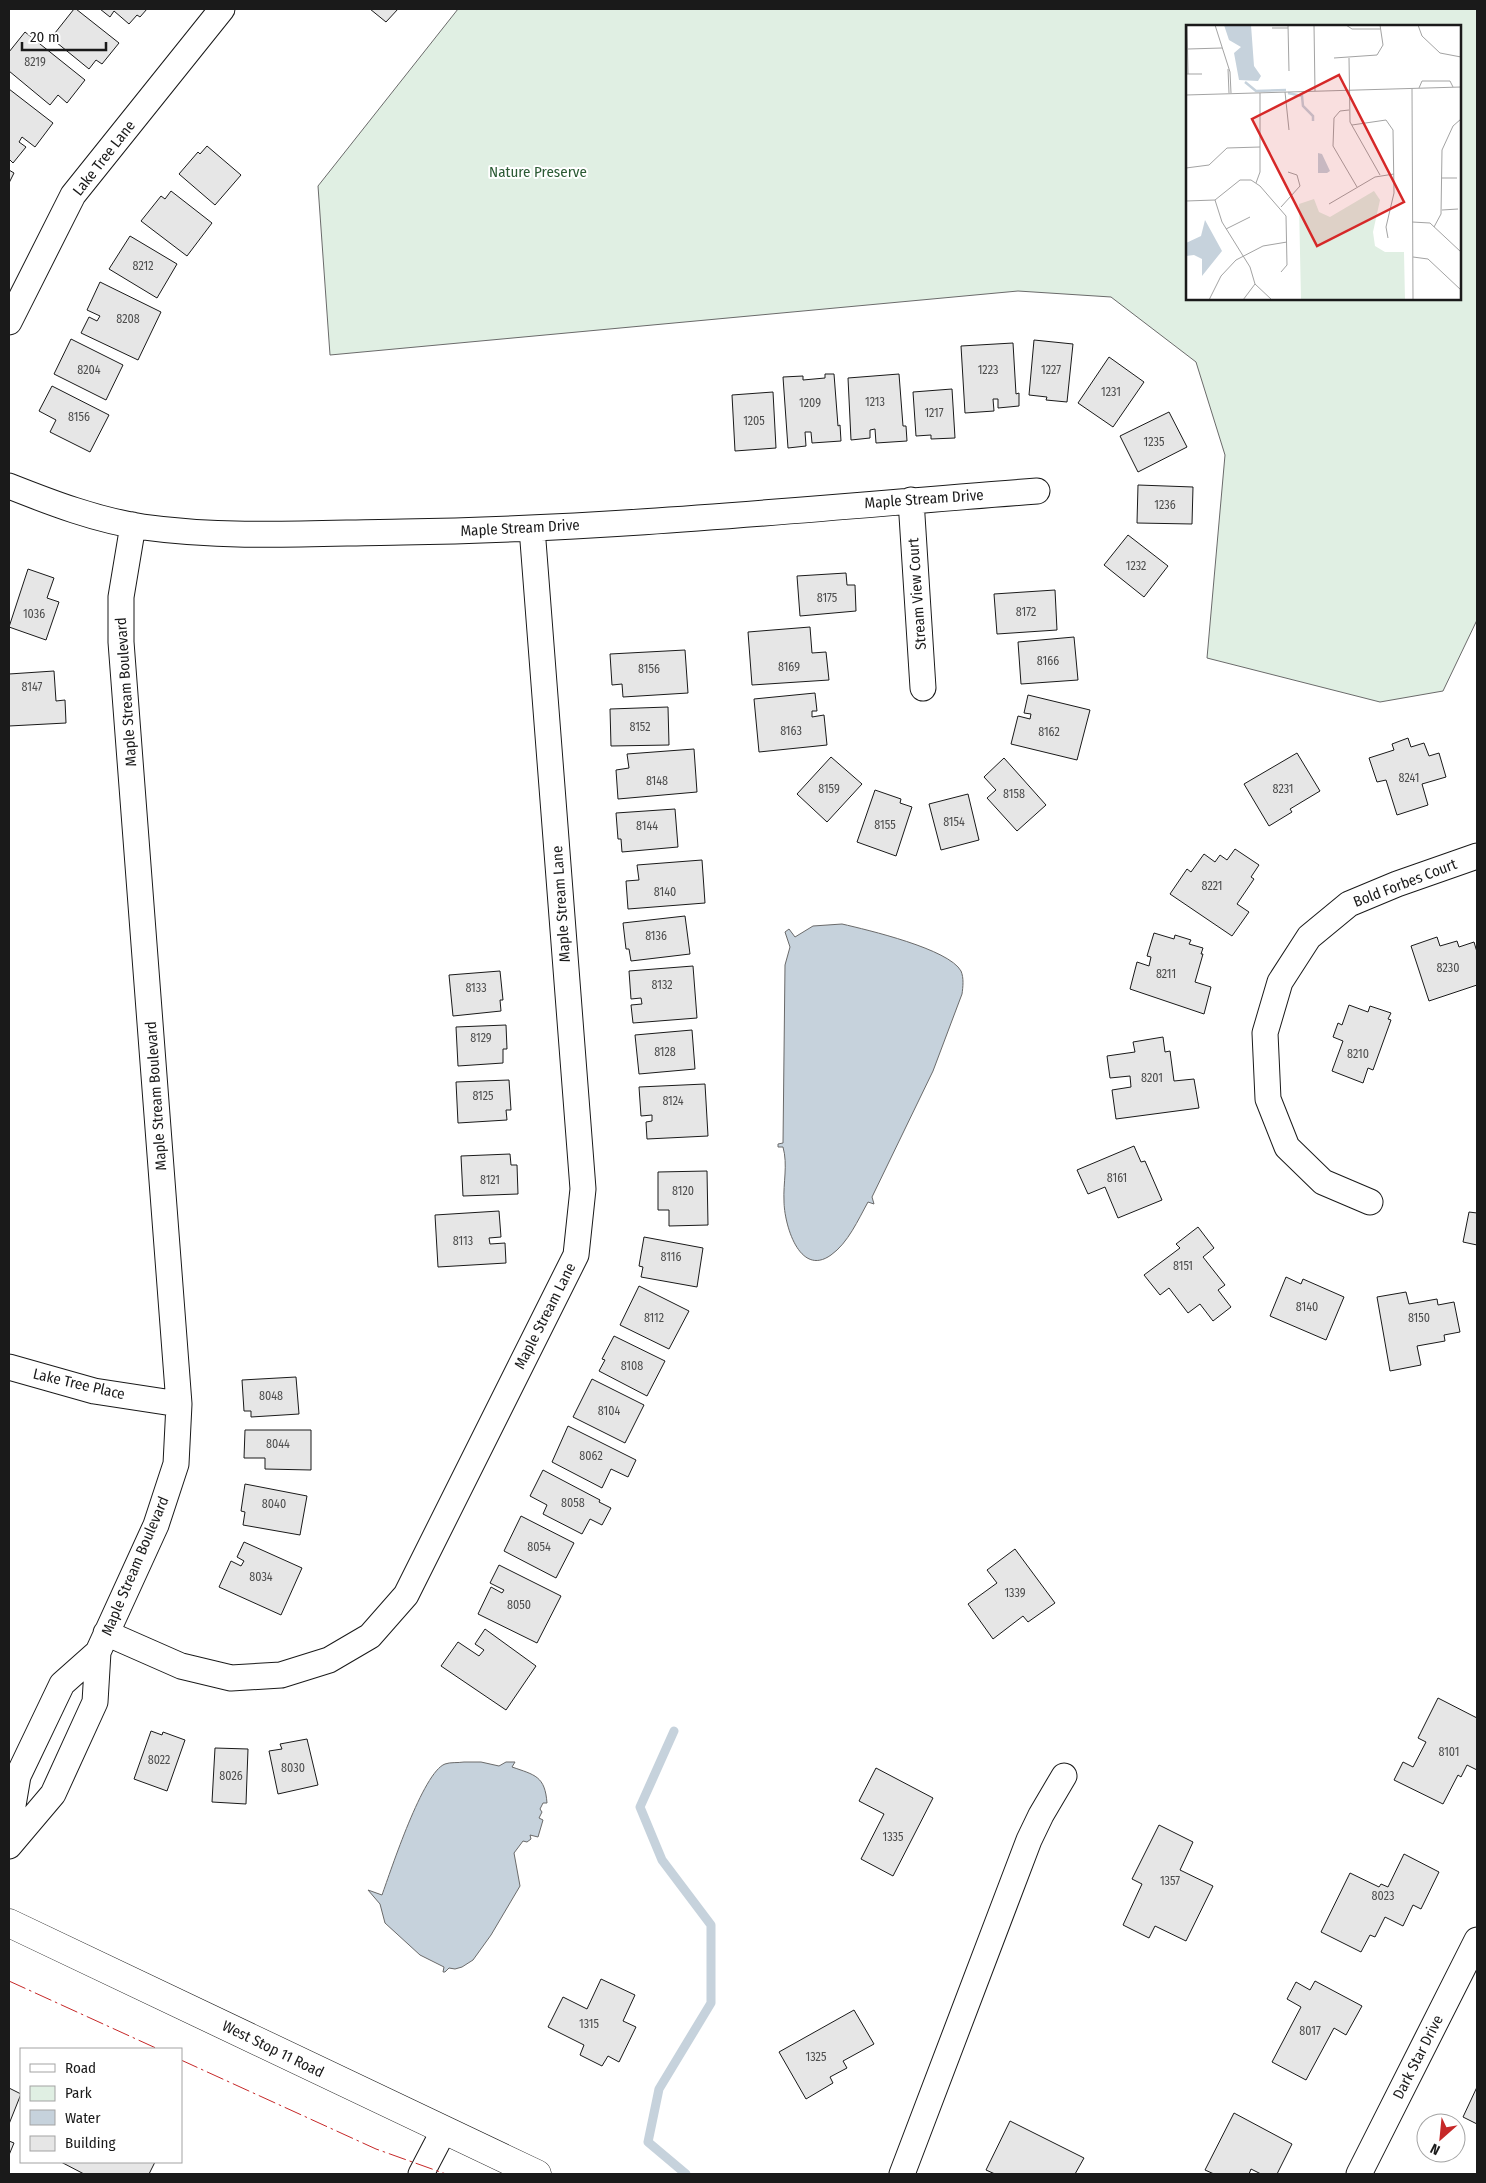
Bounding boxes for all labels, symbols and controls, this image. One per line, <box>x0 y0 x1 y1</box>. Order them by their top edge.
scale bar <box>22 20 106 52</box>
inset map <box>1186 25 1461 300</box>
text: 20 m <box>30 28 60 46</box>
house number: 8219 <box>24 55 46 69</box>
street label: Lake Tree Lane <box>69 117 139 199</box>
park label: Nature Preserve <box>489 163 587 181</box>
house number: 8212 <box>133 259 153 273</box>
house number: 8208 <box>116 312 140 326</box>
house number: 8204 <box>77 363 101 377</box>
house number: 1223 <box>978 363 998 377</box>
house number: 1227 <box>1041 363 1061 377</box>
house number: 1231 <box>1101 385 1121 399</box>
house number: 1213 <box>865 395 885 409</box>
house number: 1209 <box>799 396 821 410</box>
house number: 1217 <box>924 406 944 420</box>
house number: 8156 <box>68 410 90 424</box>
house number: 1205 <box>743 414 765 428</box>
house number: 1235 <box>1144 435 1165 449</box>
street label: Maple Stream Drive <box>864 486 984 512</box>
house number: 1236 <box>1154 498 1176 512</box>
street label: Maple Stream Drive <box>460 516 580 540</box>
street label: Stream View Court <box>904 537 930 651</box>
house number: 1232 <box>1126 559 1146 573</box>
house number: 8175 <box>817 591 838 605</box>
house number: 8172 <box>1016 605 1036 619</box>
house number: 1036 <box>23 607 45 621</box>
street label: Maple Stream Boulevard <box>112 617 140 767</box>
house number: 8166 <box>1037 654 1059 668</box>
house number: 8169 <box>778 660 800 674</box>
house number: 8156 <box>638 662 660 676</box>
house number: 8147 <box>22 680 43 694</box>
house number: 8152 <box>629 720 651 734</box>
house number: 8163 <box>780 724 802 738</box>
house number: 8162 <box>1038 725 1060 739</box>
house number: 8241 <box>1399 771 1419 785</box>
house number: 8148 <box>646 774 668 788</box>
house number: 8159 <box>818 782 840 796</box>
house number: 8231 <box>1273 782 1294 796</box>
house number: 8158 <box>1003 787 1025 801</box>
house number: 8154 <box>943 815 965 829</box>
house number: 8155 <box>874 818 896 832</box>
house number: 8144 <box>636 819 658 833</box>
street label: Maple Stream Lane <box>548 845 574 963</box>
street label: Bold Forbes Court <box>1351 855 1459 911</box>
house number: 8221 <box>1202 879 1222 893</box>
house number: 8140 <box>654 885 676 899</box>
house number: 8136 <box>645 929 667 943</box>
house number: 8230 <box>1437 961 1459 975</box>
house number: 8211 <box>1156 967 1176 981</box>
house number: 8132 <box>652 978 673 992</box>
house number: 8133 <box>465 981 487 995</box>
street label: Maple Stream Boulevard <box>142 1021 170 1171</box>
house number: 8129 <box>470 1031 492 1045</box>
house number: 8128 <box>654 1045 676 1059</box>
house number: 8210 <box>1347 1047 1369 1061</box>
house number: 8201 <box>1141 1071 1163 1085</box>
house number: 8125 <box>472 1089 494 1103</box>
house number: 8124 <box>662 1094 684 1108</box>
house number: 8161 <box>1107 1171 1127 1185</box>
house number: 8121 <box>480 1173 500 1187</box>
house number: 8120 <box>672 1184 694 1198</box>
house number: 8113 <box>453 1234 473 1248</box>
house number: 8116 <box>661 1250 681 1264</box>
house number: 8151 <box>1173 1259 1193 1273</box>
street label: Maple Stream Lane <box>510 1260 580 1372</box>
house number: 8140 <box>1296 1300 1318 1314</box>
house number: 8112 <box>644 1311 664 1325</box>
house number: 8150 <box>1408 1311 1430 1325</box>
house number: 8108 <box>621 1359 643 1373</box>
street label: Lake Tree Place <box>31 1365 127 1403</box>
house number: 8048 <box>259 1389 283 1403</box>
house number: 8104 <box>598 1404 620 1418</box>
house number: 8044 <box>266 1437 290 1451</box>
house number: 8062 <box>579 1449 603 1463</box>
street label: Maple Stream Boulevard <box>98 1494 172 1638</box>
house number: 8058 <box>561 1496 585 1510</box>
house number: 8040 <box>262 1497 286 1511</box>
house number: 8054 <box>527 1540 551 1554</box>
house number: 8034 <box>249 1570 273 1584</box>
house number: 1339 <box>1004 1586 1026 1600</box>
house number: 8050 <box>507 1598 531 1612</box>
house number: 8101 <box>1438 1745 1460 1759</box>
house number: 8022 <box>148 1753 170 1767</box>
house number: 8030 <box>281 1761 305 1775</box>
house number: 8026 <box>219 1769 243 1783</box>
house number: 1335 <box>882 1830 904 1844</box>
house number: 1357 <box>1160 1874 1180 1888</box>
house number: 8023 <box>1372 1889 1394 1903</box>
street label: Dark Star Drive <box>1389 2012 1447 2102</box>
street label: West Stop 11 Road <box>219 2017 327 2081</box>
house number: 1315 <box>579 2017 599 2031</box>
house number: 8017 <box>1299 2024 1321 2038</box>
legend <box>20 2048 182 2163</box>
house number: 1325 <box>806 2050 827 2064</box>
text: Road <box>65 2059 96 2077</box>
text: Park <box>65 2084 92 2102</box>
text: Water <box>65 2109 101 2127</box>
north arrow <box>1416 2113 1466 2163</box>
text: Building <box>65 2134 116 2152</box>
text: N <box>1428 2140 1443 2159</box>

